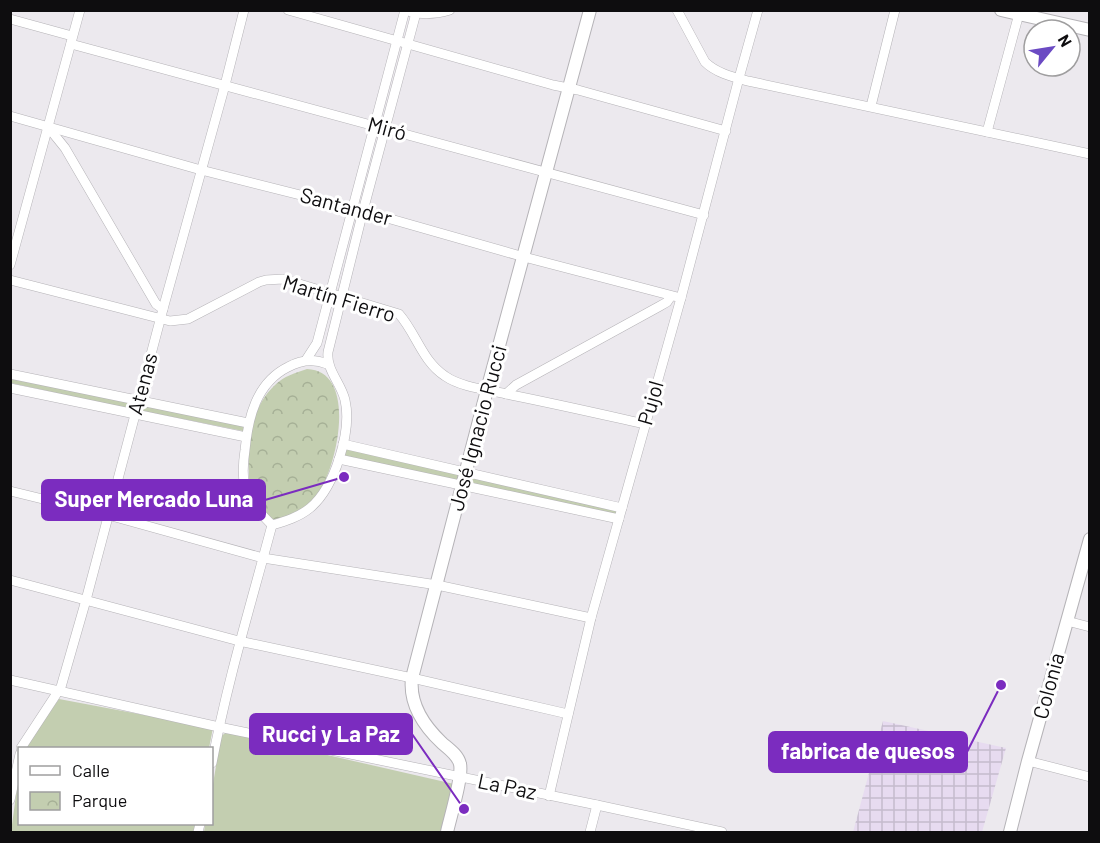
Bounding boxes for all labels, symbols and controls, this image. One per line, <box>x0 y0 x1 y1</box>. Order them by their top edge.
north arrow <box>1022 18 1082 78</box>
text: N <box>1055 31 1076 50</box>
street label: Miró <box>365 110 410 145</box>
street label: Santander <box>298 181 395 230</box>
street label: Martín Fierro <box>280 269 399 327</box>
street label: José Ignacio Rucci <box>442 342 511 513</box>
street label: Atenas <box>121 350 162 417</box>
street label: Pujol <box>631 377 668 428</box>
callout: Super Mercado Luna <box>42 480 265 520</box>
text: Super Mercado Luna <box>55 485 254 511</box>
street label: Colonia <box>1027 650 1068 722</box>
callout: Rucci y La Paz <box>250 714 412 754</box>
text: Rucci y La Paz <box>262 720 400 746</box>
callout: fabrica de quesos <box>769 732 967 772</box>
text: fabrica de quesos <box>781 737 955 763</box>
legend <box>18 747 213 825</box>
text: Calle <box>72 759 110 781</box>
street label: La Paz <box>476 767 539 804</box>
text: Parque <box>72 789 127 811</box>

